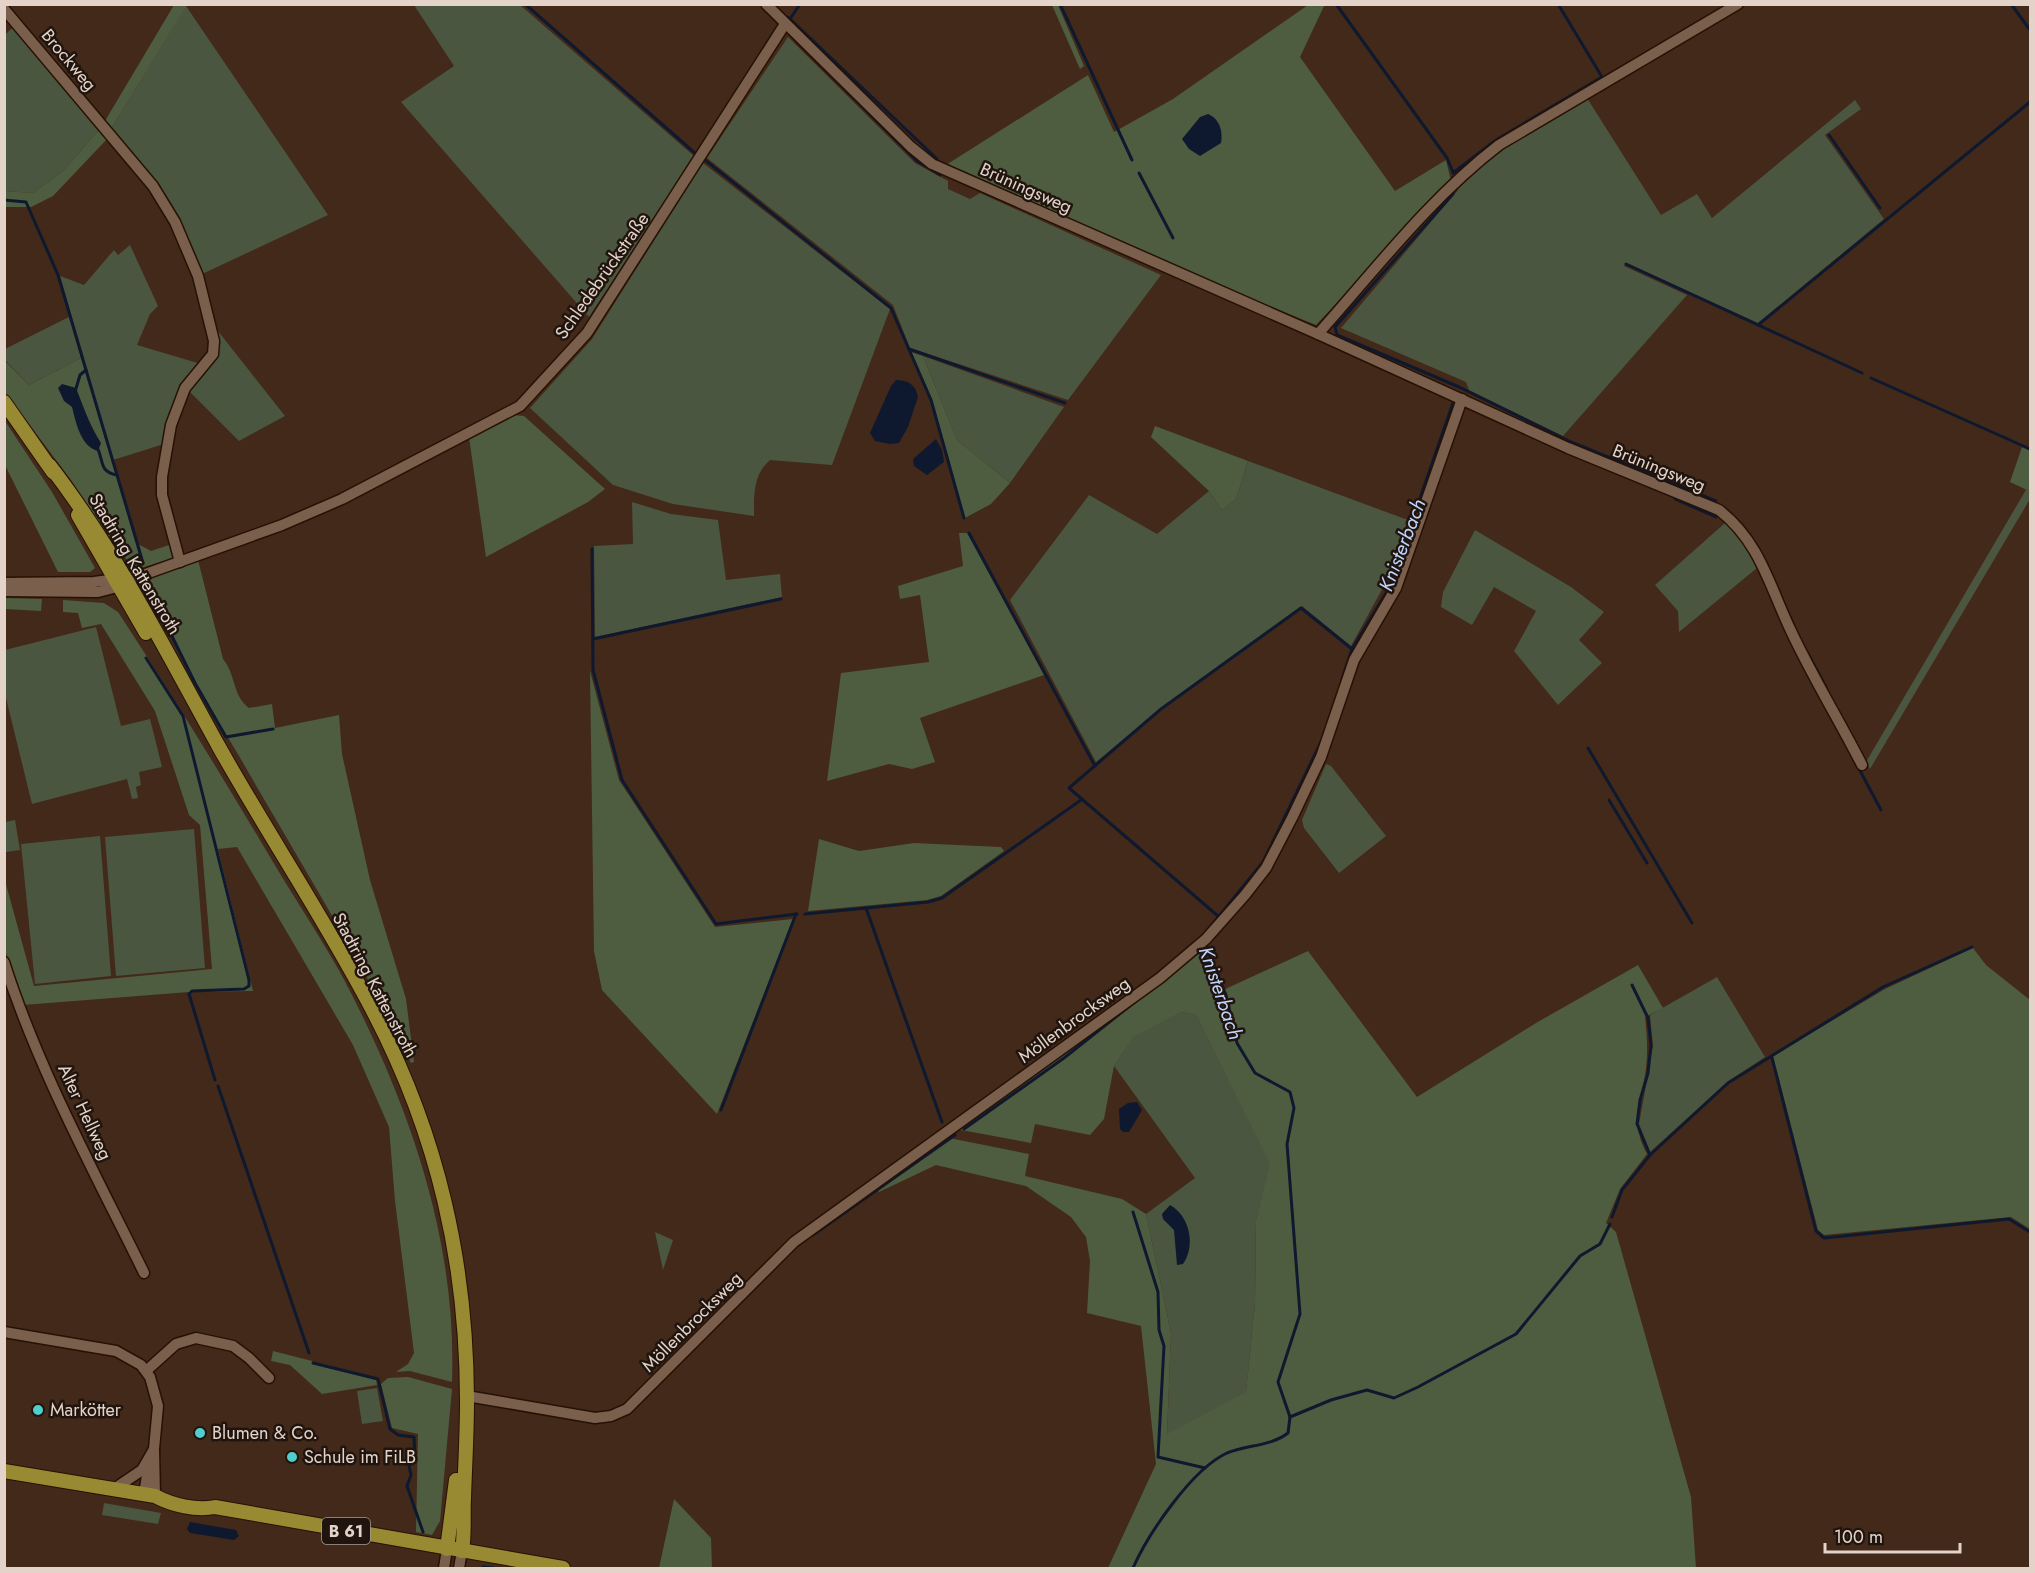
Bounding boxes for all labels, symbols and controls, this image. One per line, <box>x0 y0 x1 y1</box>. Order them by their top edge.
street label: Brockweg <box>35 23 103 97</box>
street label: Brüningsweg <box>976 156 1076 220</box>
street label: Schledebrückstraße <box>549 207 655 345</box>
street label: Brüningsweg <box>1609 438 1709 498</box>
street label: Stadtring Kattenstroth <box>82 488 188 640</box>
water label: Knisterbach <box>1372 495 1433 596</box>
street label: Stadtring Kattenstroth <box>326 908 424 1062</box>
water label: Knisterbach <box>1191 943 1250 1044</box>
street label: Möllenbrocksweg <box>1013 971 1135 1069</box>
street label: Alter Hellweg <box>51 1060 119 1164</box>
street label: Möllenbrocksweg <box>636 1266 748 1378</box>
place label: Markötter <box>50 1397 122 1423</box>
marker: Markötter <box>31 1403 45 1417</box>
place label: Blumen & Co. <box>212 1420 318 1446</box>
marker: Blumen & Co. <box>193 1426 207 1440</box>
place label: Schule im FiLB <box>304 1444 416 1470</box>
marker: Schule im FiLB <box>285 1450 299 1464</box>
scale bar <box>1825 1516 1960 1554</box>
road number: B 61 <box>322 1518 370 1544</box>
text: 100 m <box>1834 1524 1883 1550</box>

